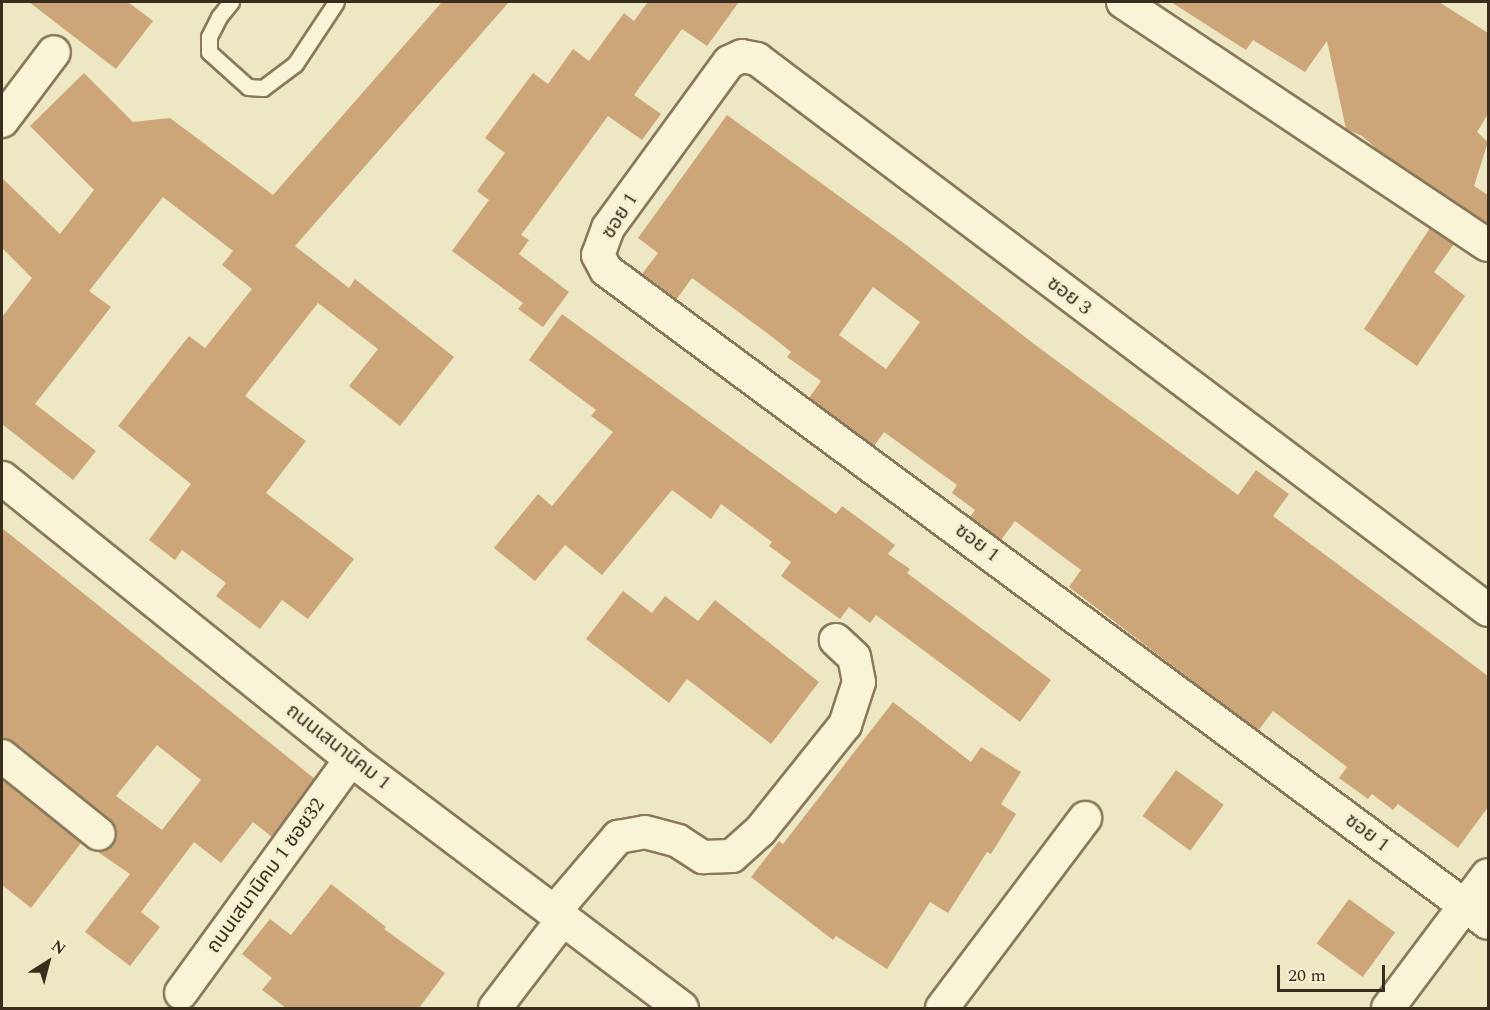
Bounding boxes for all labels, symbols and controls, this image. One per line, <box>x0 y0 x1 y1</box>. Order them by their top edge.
street label: ซอย 1 <box>597 189 643 243</box>
street label: ซอย 3 <box>1042 272 1096 320</box>
street label: ซอย 1 <box>950 519 1004 567</box>
street label: ถนนเสนานิคม 1 <box>281 699 395 795</box>
street label: ถนนเสนานิคม 1 ซอย32 <box>202 794 330 958</box>
street label: ซอย 1 <box>1340 809 1394 857</box>
north arrow <box>18 932 78 992</box>
text: N <box>46 934 71 961</box>
scale bar <box>1280 953 1388 991</box>
text: 20 m <box>1288 962 1326 989</box>

